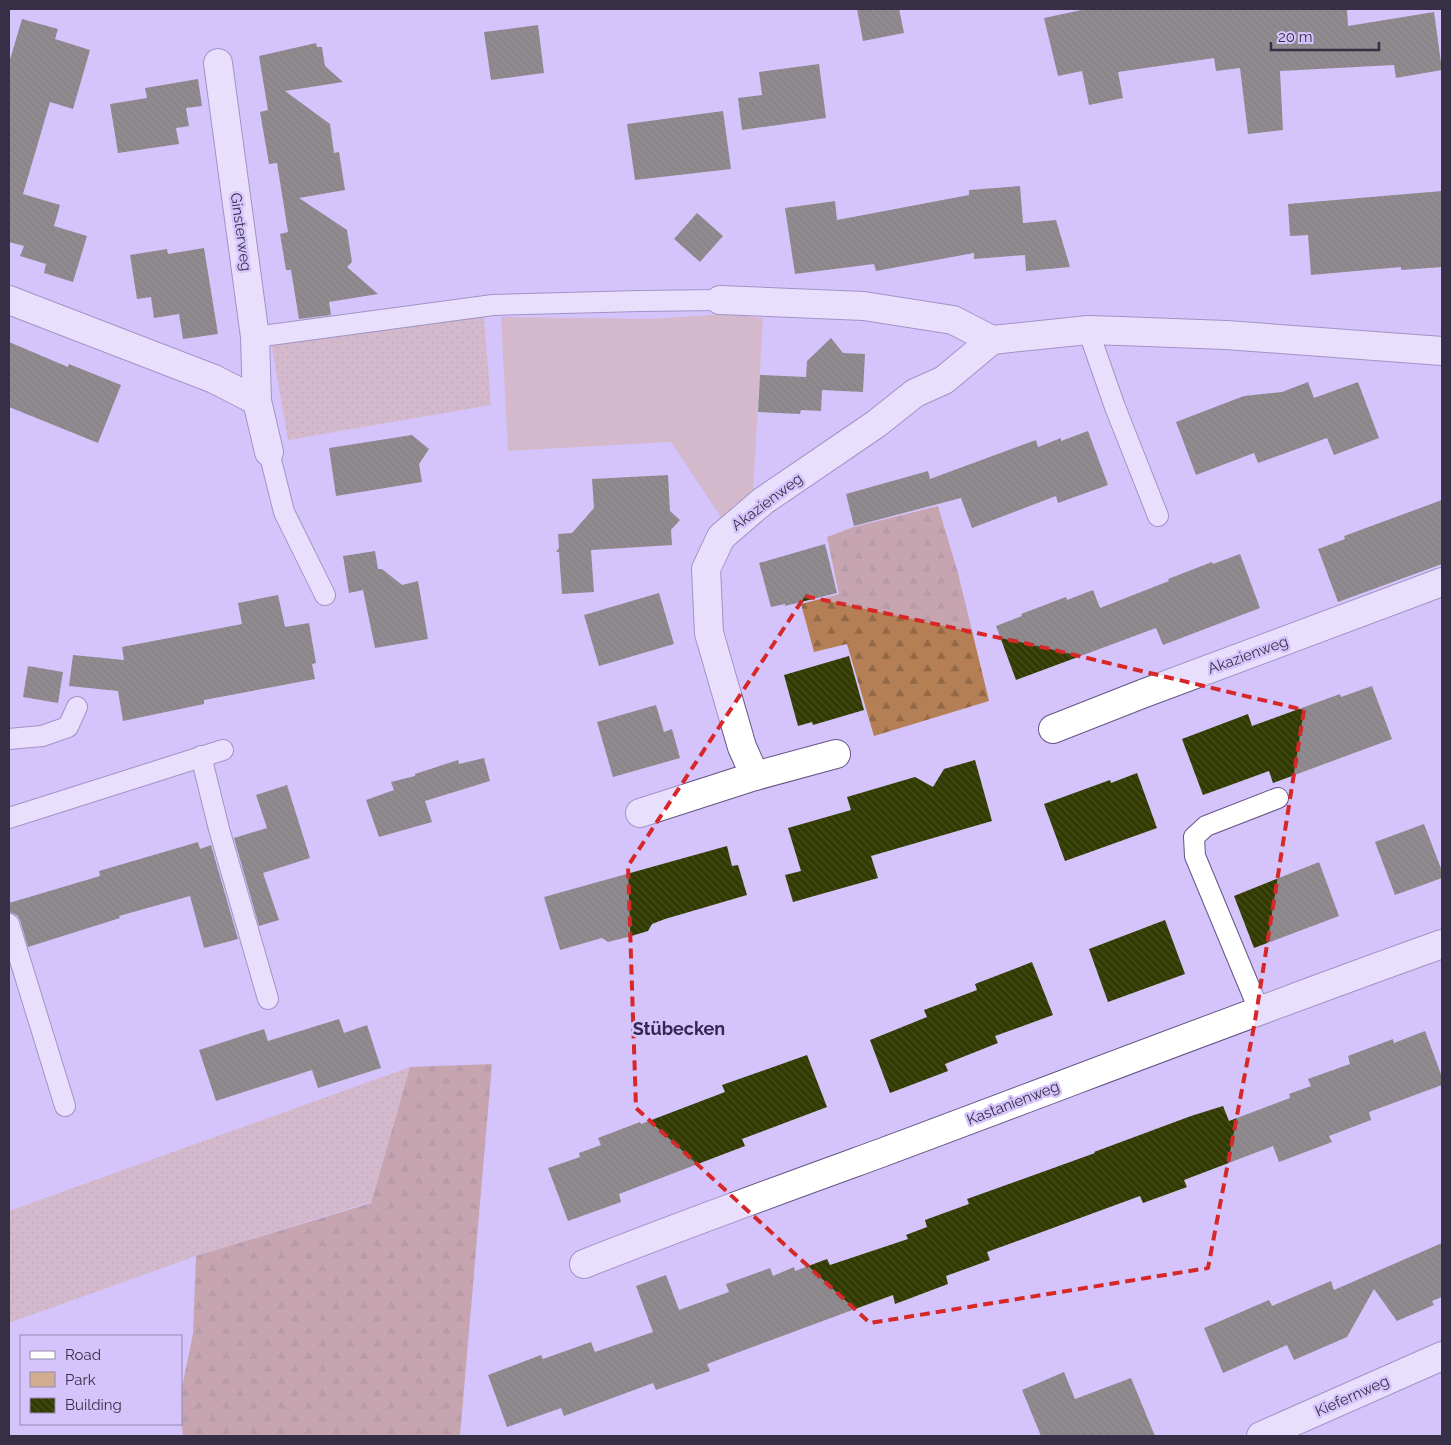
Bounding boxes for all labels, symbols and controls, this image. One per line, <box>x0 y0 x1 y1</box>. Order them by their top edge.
scale bar <box>1271 20 1378 52</box>
text: 20 m <box>1278 28 1313 46</box>
street label: Ginsterweg <box>227 192 255 272</box>
street label: Akazienweg <box>728 469 806 535</box>
street label: Akazienweg <box>1205 632 1291 678</box>
district label: Stübecken <box>633 1018 725 1039</box>
street label: Kastanienweg <box>964 1077 1062 1129</box>
legend <box>20 1335 182 1425</box>
text: Road <box>65 1346 101 1364</box>
text: Park <box>65 1371 96 1389</box>
street label: Kiefernweg <box>1312 1372 1392 1420</box>
text: Building <box>65 1396 122 1414</box>

